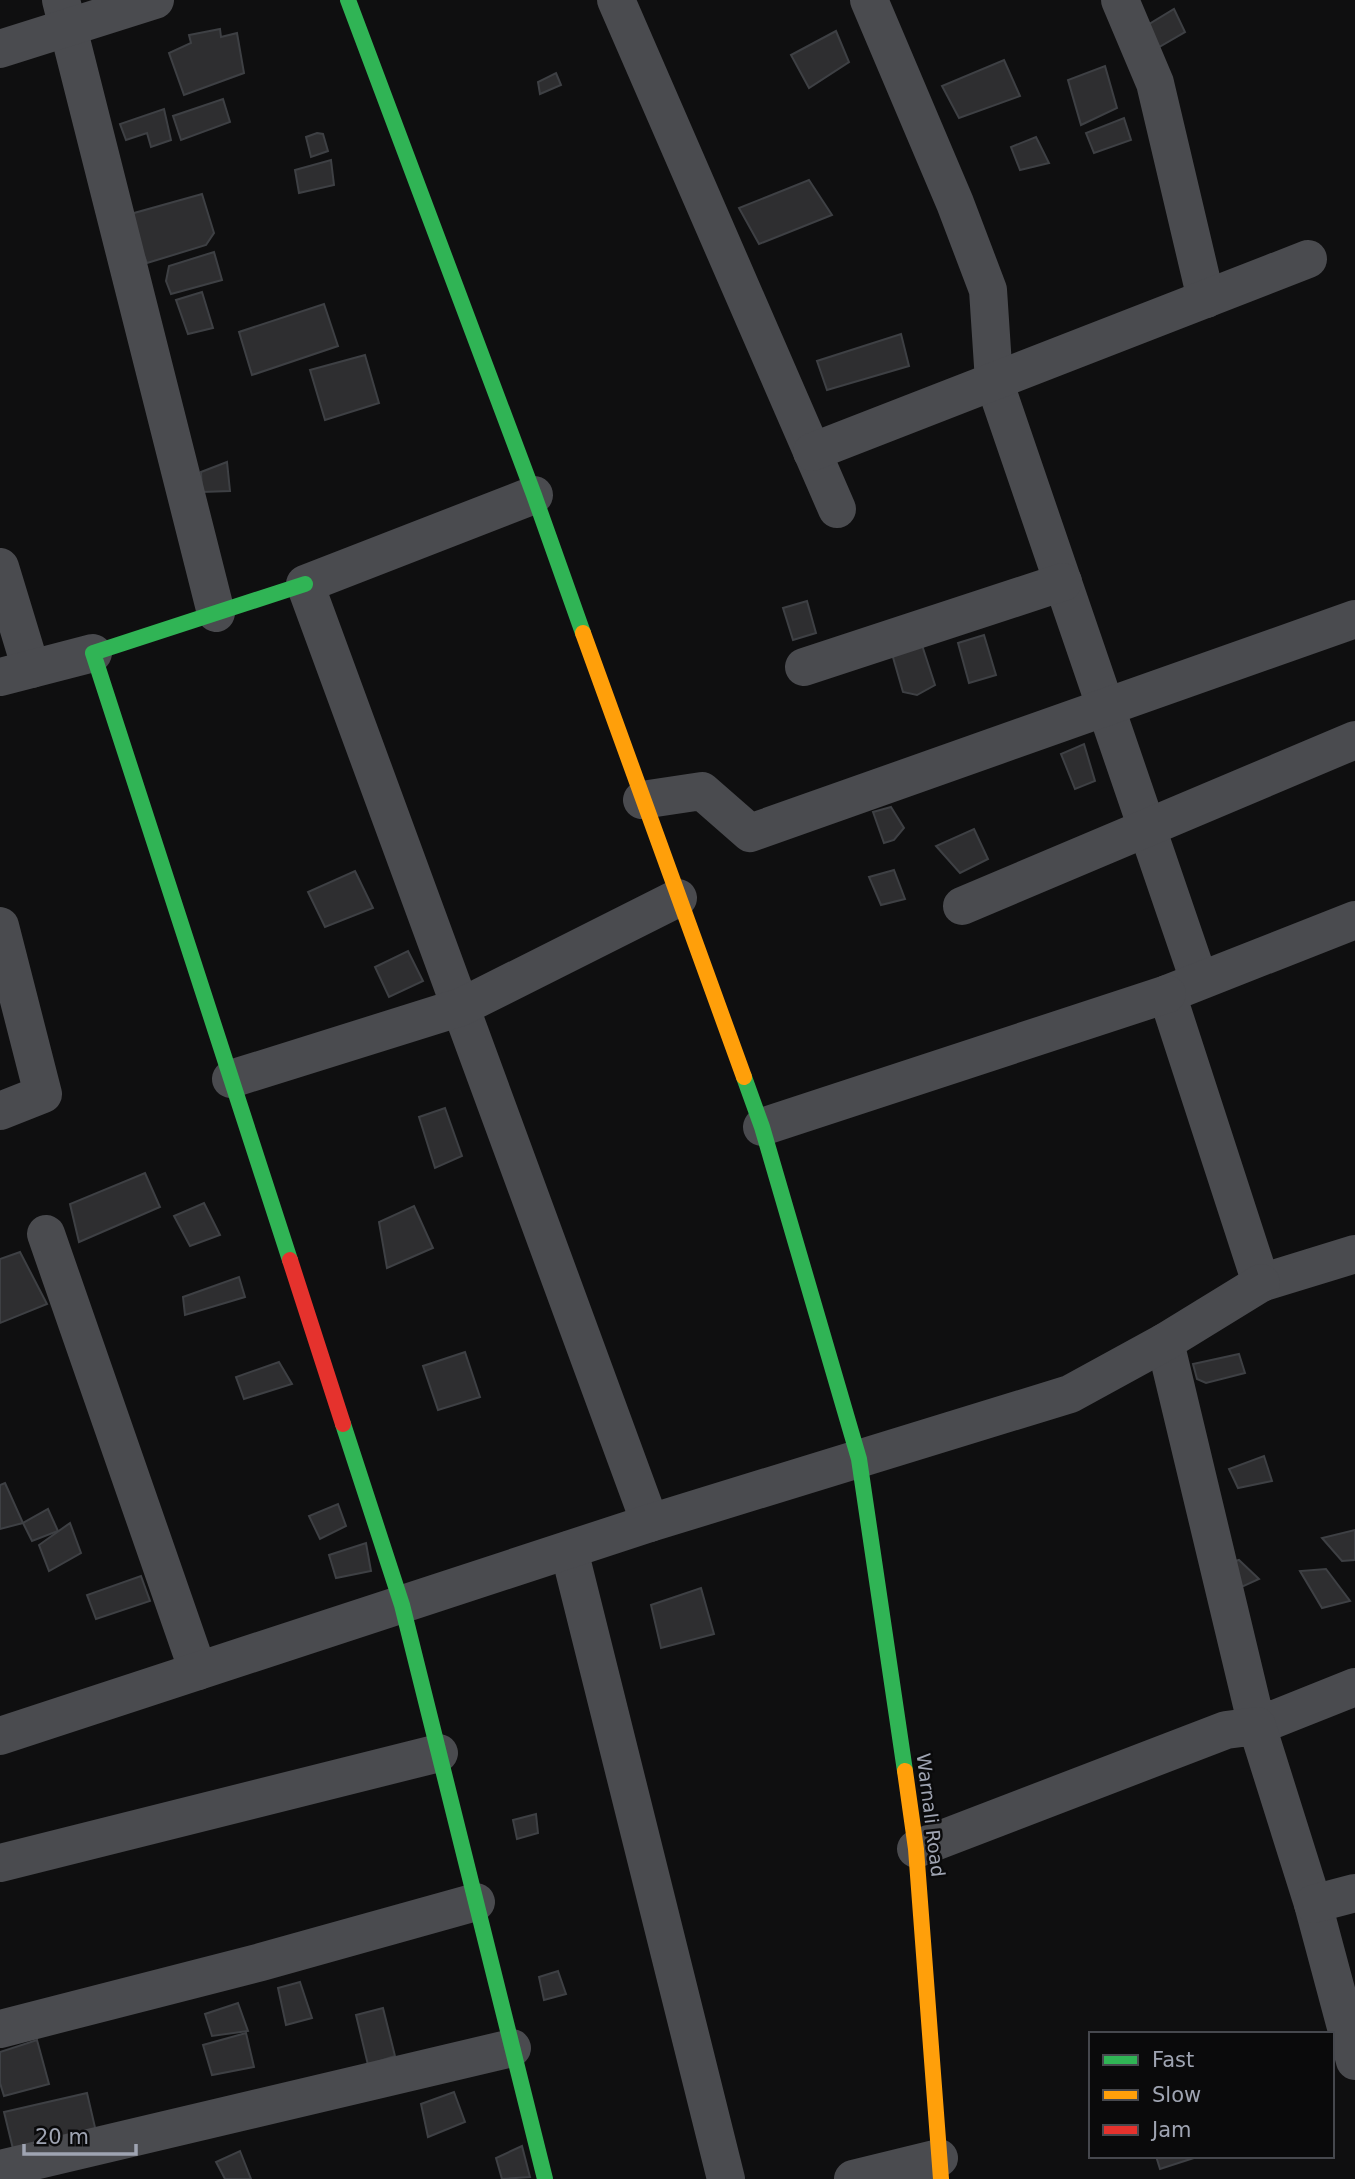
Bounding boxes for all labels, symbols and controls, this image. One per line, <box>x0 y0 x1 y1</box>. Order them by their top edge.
street label: Warnali Road <box>912 1752 950 1878</box>
legend <box>1089 2032 1334 2158</box>
text: Fast <box>1152 2048 1194 2072</box>
text: Slow <box>1152 2083 1201 2107</box>
scale bar <box>24 2112 136 2156</box>
text: Jam <box>1150 2118 1192 2142</box>
text: 20 m <box>35 2125 89 2149</box>

